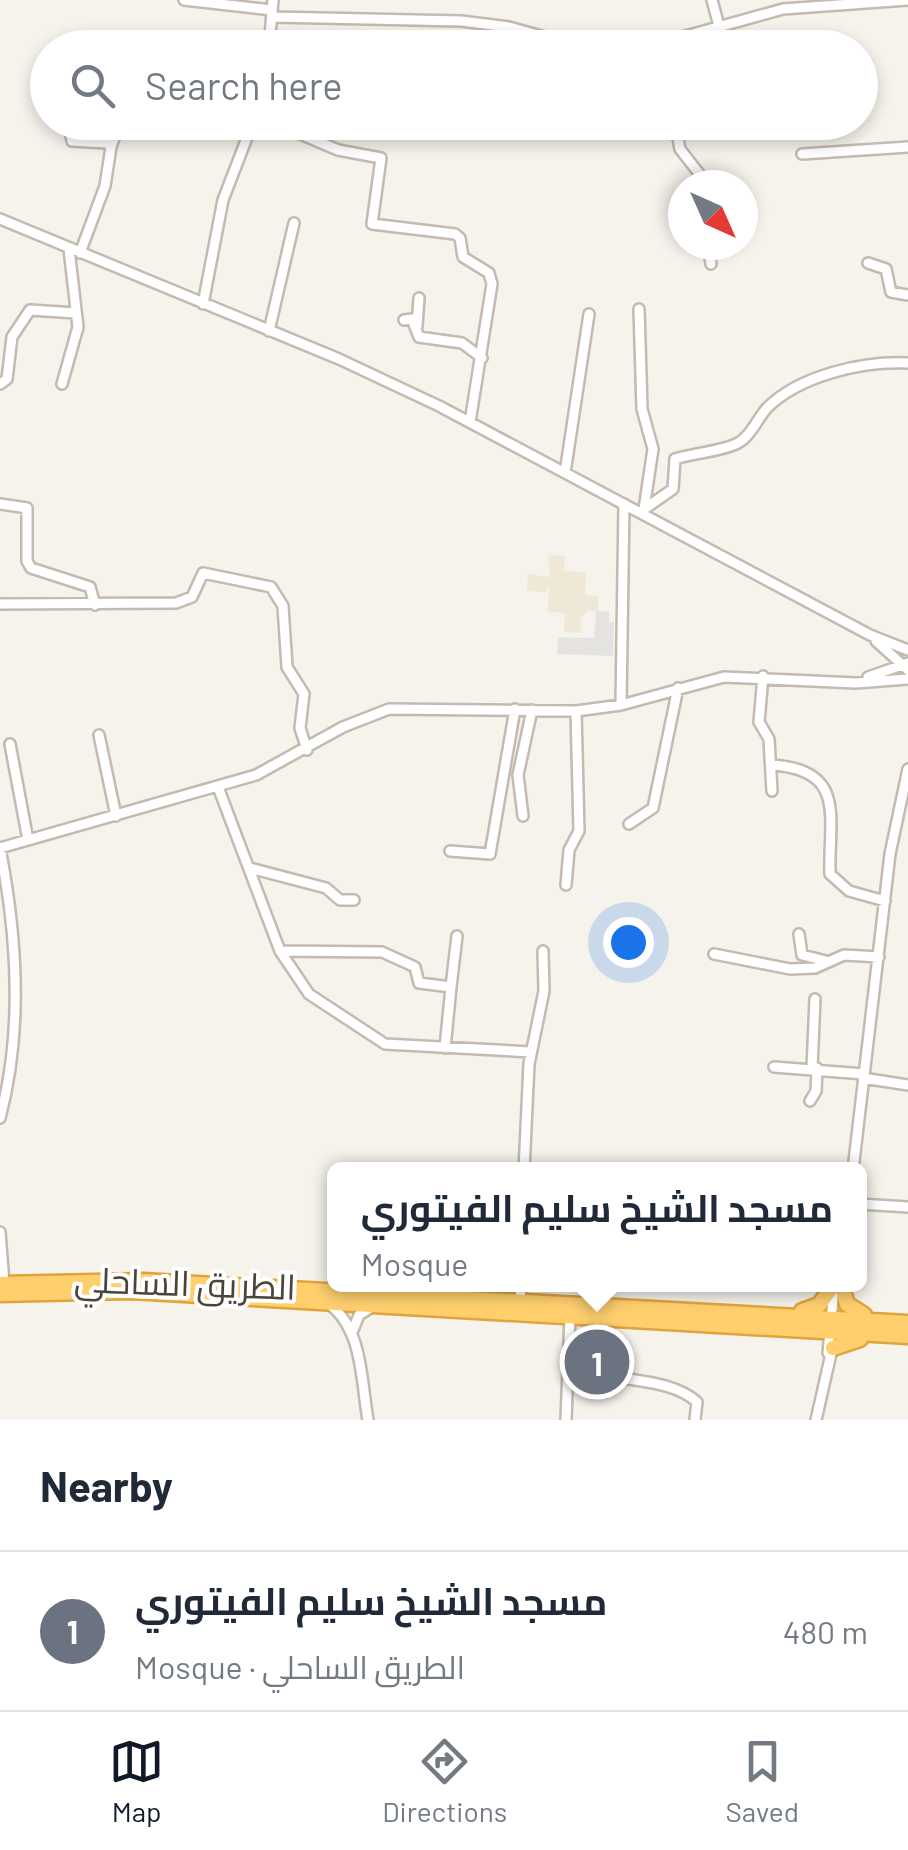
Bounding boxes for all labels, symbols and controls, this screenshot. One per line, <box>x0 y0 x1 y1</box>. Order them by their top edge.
search box <box>30 30 878 140</box>
icon: search <box>65 58 120 113</box>
text: Search here <box>145 62 343 108</box>
north arrow <box>668 170 758 260</box>
your location <box>603 917 654 968</box>
popup <box>327 1162 867 1292</box>
text: مسجد الشيخ سليم الفيتوري <box>361 1184 833 1230</box>
text: Mosque <box>361 1244 468 1282</box>
street label: الطريق الساحلي <box>73 1257 297 1315</box>
pin: 1 <box>564 1324 630 1400</box>
text: Nearby <box>40 1460 173 1510</box>
text: مسجد الشيخ سليم الفيتوري <box>135 1577 607 1623</box>
text: 1 <box>67 1612 78 1650</box>
text: 480 m <box>783 1612 868 1650</box>
text: Mosque · الطريق الساحلي <box>135 1647 465 1685</box>
tab: Map <box>109 1734 164 1828</box>
tab: Directions <box>382 1734 507 1828</box>
tab: Saved <box>725 1734 799 1828</box>

